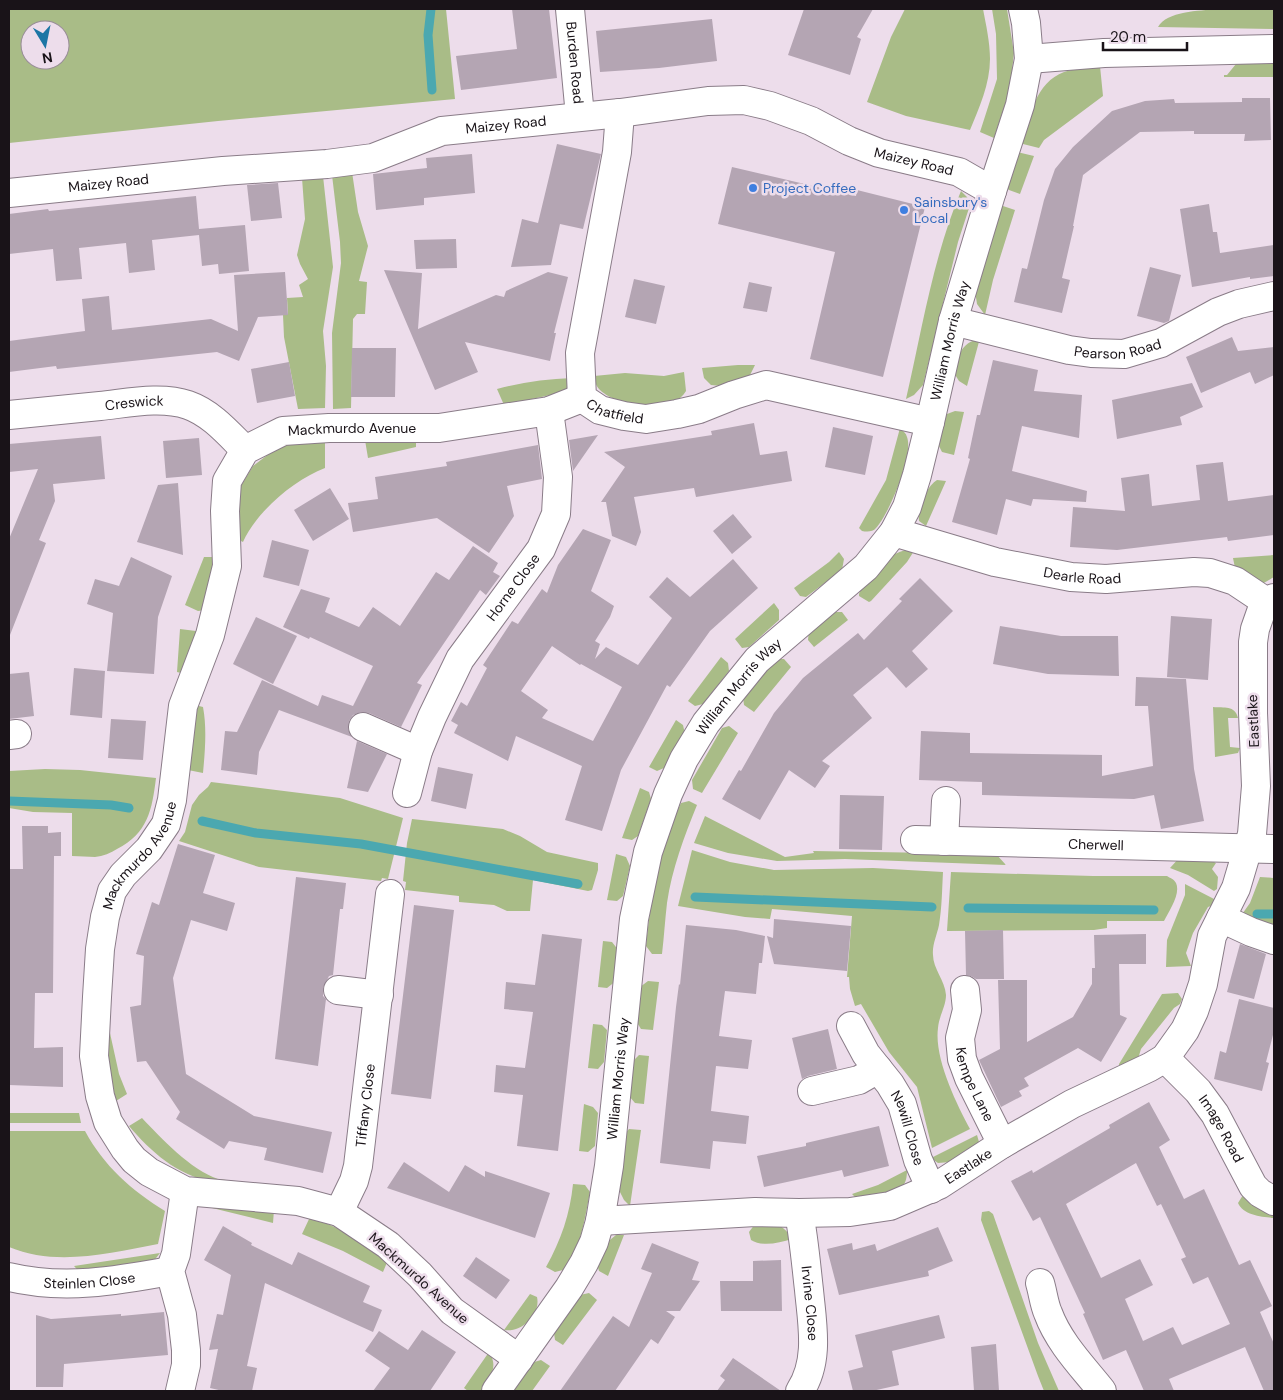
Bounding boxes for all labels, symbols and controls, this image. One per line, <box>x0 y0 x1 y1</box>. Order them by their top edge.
north arrow <box>20 20 70 70</box>
scale bar <box>1103 20 1187 52</box>
street label: Burden Road <box>562 21 588 105</box>
text: 20 m <box>1110 27 1146 47</box>
text: N <box>41 48 54 68</box>
street label: Maizey Road <box>465 112 547 138</box>
street label: Maizey Road <box>872 143 955 179</box>
street label: Maizey Road <box>67 170 150 196</box>
place label: Project Coffee <box>763 179 856 197</box>
marker: Project Coffee <box>747 182 759 194</box>
place label: Sainsbury's Local <box>914 193 987 227</box>
marker: Sainsbury's Local <box>898 204 910 216</box>
street label: William Morris Way <box>926 278 974 402</box>
street label: Pearson Road <box>1073 334 1163 363</box>
street label: Creswick <box>104 392 164 414</box>
street label: Chatfield <box>583 394 645 428</box>
street label: Mackmurdo Avenue <box>287 419 416 440</box>
street label: Horne Close <box>482 550 544 624</box>
street label: Dearle Road <box>1042 563 1122 588</box>
street label: William Morris Way <box>692 634 785 738</box>
street label: Eastlake <box>1243 694 1263 748</box>
street label: Mackmurdo Avenue <box>98 799 180 911</box>
street label: Cherwell <box>1068 835 1124 854</box>
street label: William Morris Way <box>603 1016 633 1141</box>
street label: Kempe Lane <box>952 1046 998 1125</box>
street label: Tiffany Close <box>351 1063 379 1148</box>
street label: Newill Close <box>887 1087 928 1168</box>
street label: Image Road <box>1195 1091 1248 1165</box>
street label: Eastlake <box>941 1144 995 1188</box>
street label: Mackmurdo Avenue <box>365 1228 473 1328</box>
street label: Irvine Close <box>797 1265 822 1341</box>
street label: Steinlen Close <box>43 1268 137 1292</box>

